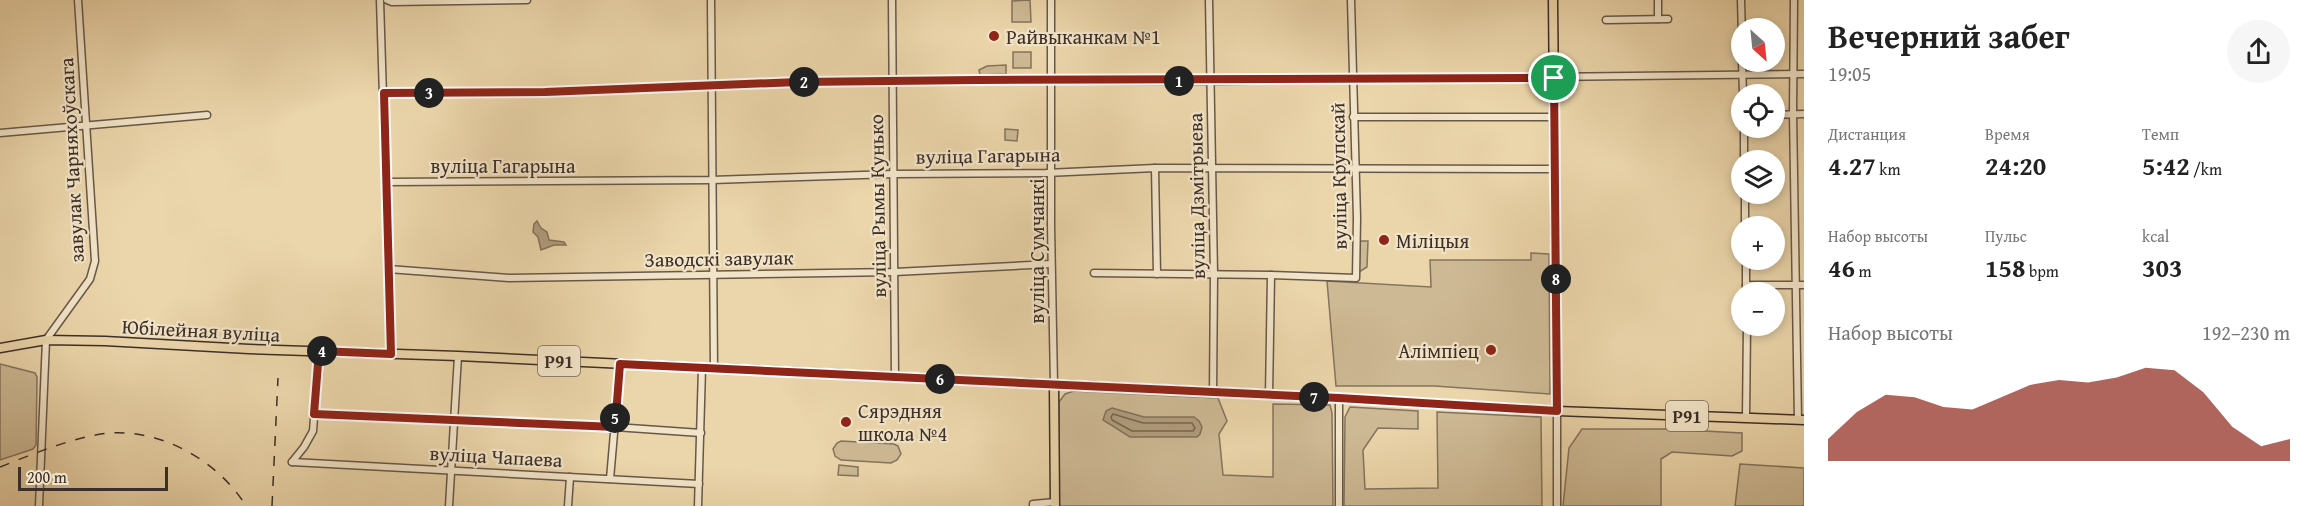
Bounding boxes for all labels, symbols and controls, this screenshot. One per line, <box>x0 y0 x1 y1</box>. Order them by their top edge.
text: Вечерний забег <box>1828 12 2070 60</box>
north arrow <box>1731 18 1785 72</box>
map controls <box>1731 18 1785 336</box>
button: share <box>2227 20 2290 83</box>
place label: Райвыканкам №1 <box>1006 22 1161 51</box>
marker: Райвыканкам №1 <box>987 29 1001 43</box>
pin <box>1528 52 1579 103</box>
street label: завулак Чарняхоўскага <box>51 56 91 263</box>
text: 19:05 <box>1828 59 1871 88</box>
icon: arrive <box>1537 61 1570 94</box>
pin: 1 <box>1164 66 1194 96</box>
pin: 2 <box>789 67 819 97</box>
text: 1 <box>1175 69 1183 93</box>
text: 2 <box>800 70 808 94</box>
pin: 3 <box>414 78 444 108</box>
text: 3 <box>425 81 433 105</box>
button: locate <box>1731 84 1785 138</box>
street label: вуліца Крупскай <box>1322 102 1354 250</box>
street label: вуліца Дзмітрыева <box>1180 112 1212 279</box>
street label: вуліца Рымы Кунько <box>861 114 893 298</box>
text: Дистанция <box>1828 122 1906 146</box>
text: Время <box>1985 122 2030 146</box>
text: Темп <box>2142 122 2179 146</box>
street label: вуліца Гагарына <box>915 139 1061 171</box>
text: 4.27 <box>1828 146 1876 185</box>
text: 24:20 <box>1985 146 2046 185</box>
text: 5:42 <box>2142 146 2190 185</box>
button: layers <box>1731 150 1785 204</box>
street label: вуліца Гагарына <box>431 151 576 180</box>
text: km <box>1876 157 1900 181</box>
text: /km <box>2190 157 2222 181</box>
street label: вуліца Сумчанкі <box>1022 178 1051 324</box>
button: + <box>1731 216 1785 270</box>
text: Набор высоты <box>1828 224 1928 248</box>
text: Пульс <box>1985 224 2027 248</box>
text: kcal <box>2142 224 2169 248</box>
place label: Міліцыя <box>1396 226 1469 255</box>
marker: Міліцыя <box>1377 233 1391 247</box>
street label: Заводскі завулак <box>644 242 794 274</box>
text: 46 <box>1828 248 1855 287</box>
text: 158 <box>1985 248 2025 287</box>
text: 303 <box>2142 248 2182 287</box>
text: m <box>1855 259 1872 283</box>
text: bpm <box>2025 259 2059 283</box>
pin: 8 <box>1541 264 1571 294</box>
text: 8 <box>1552 267 1560 291</box>
button: − <box>1731 282 1785 336</box>
street label: Юбілейная вуліца <box>121 311 281 349</box>
text: Набор высоты <box>1828 318 1953 347</box>
text: 192–230 m <box>2202 318 2290 347</box>
pin: 4 <box>307 336 337 366</box>
place label: Алімпіец <box>1398 336 1480 365</box>
text: 4 <box>318 339 326 363</box>
marker: Алімпіец <box>1484 343 1498 357</box>
road number: Р91 <box>538 346 580 376</box>
pin: 6 <box>925 364 955 394</box>
text: 6 <box>936 367 944 391</box>
pin: 7 <box>1299 382 1329 412</box>
text: 7 <box>1310 385 1318 409</box>
place label: Сярэдняя школа №4 <box>858 396 947 448</box>
road number: Р91 <box>1666 401 1708 431</box>
pin: 5 <box>600 403 630 433</box>
text: 5 <box>611 406 619 430</box>
marker: Сярэдняя школа №4 <box>839 415 853 429</box>
street label: вуліца Чапаева <box>429 438 564 474</box>
scale bar <box>18 464 168 492</box>
text: 200 m <box>27 465 67 489</box>

